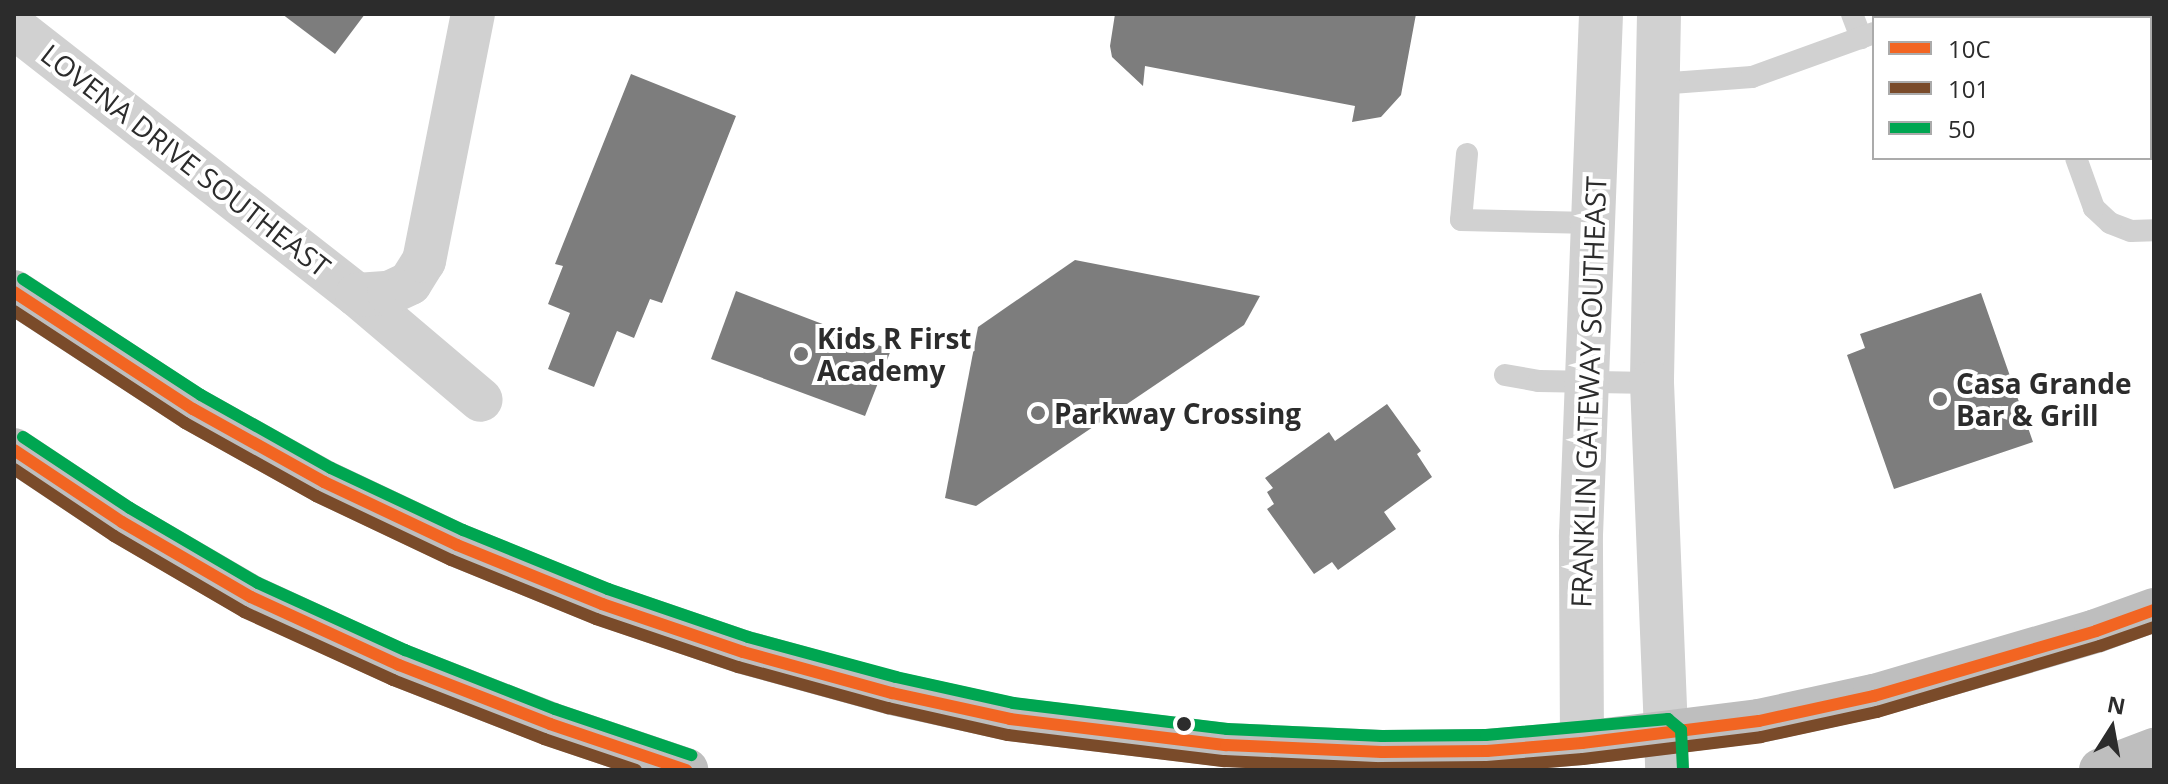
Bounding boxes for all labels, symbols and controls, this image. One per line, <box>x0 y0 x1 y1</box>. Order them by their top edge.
legend <box>1872 16 2152 160</box>
text: 10C <box>1948 32 1991 65</box>
street label: LOVENA DRIVE SOUTHEAST <box>35 37 337 283</box>
text: 101 <box>1948 72 1989 105</box>
text: 50 <box>1948 112 1975 145</box>
street label: FRANKLIN GATEWAY SOUTHEAST <box>1564 176 1612 608</box>
place label: Kids R First Academy <box>817 321 972 387</box>
marker: Kids R First Academy <box>792 345 810 363</box>
place label: Casa Grande Bar & Grill <box>1956 366 2131 432</box>
marker: Casa Grande Bar & Grill <box>1931 390 1949 408</box>
place label: Parkway Crossing <box>1054 396 1301 430</box>
marker: Parkway Crossing <box>1029 404 1047 422</box>
north arrow <box>2072 688 2152 768</box>
text: N <box>2105 688 2128 721</box>
unlabelled marker <box>1176 716 1192 732</box>

